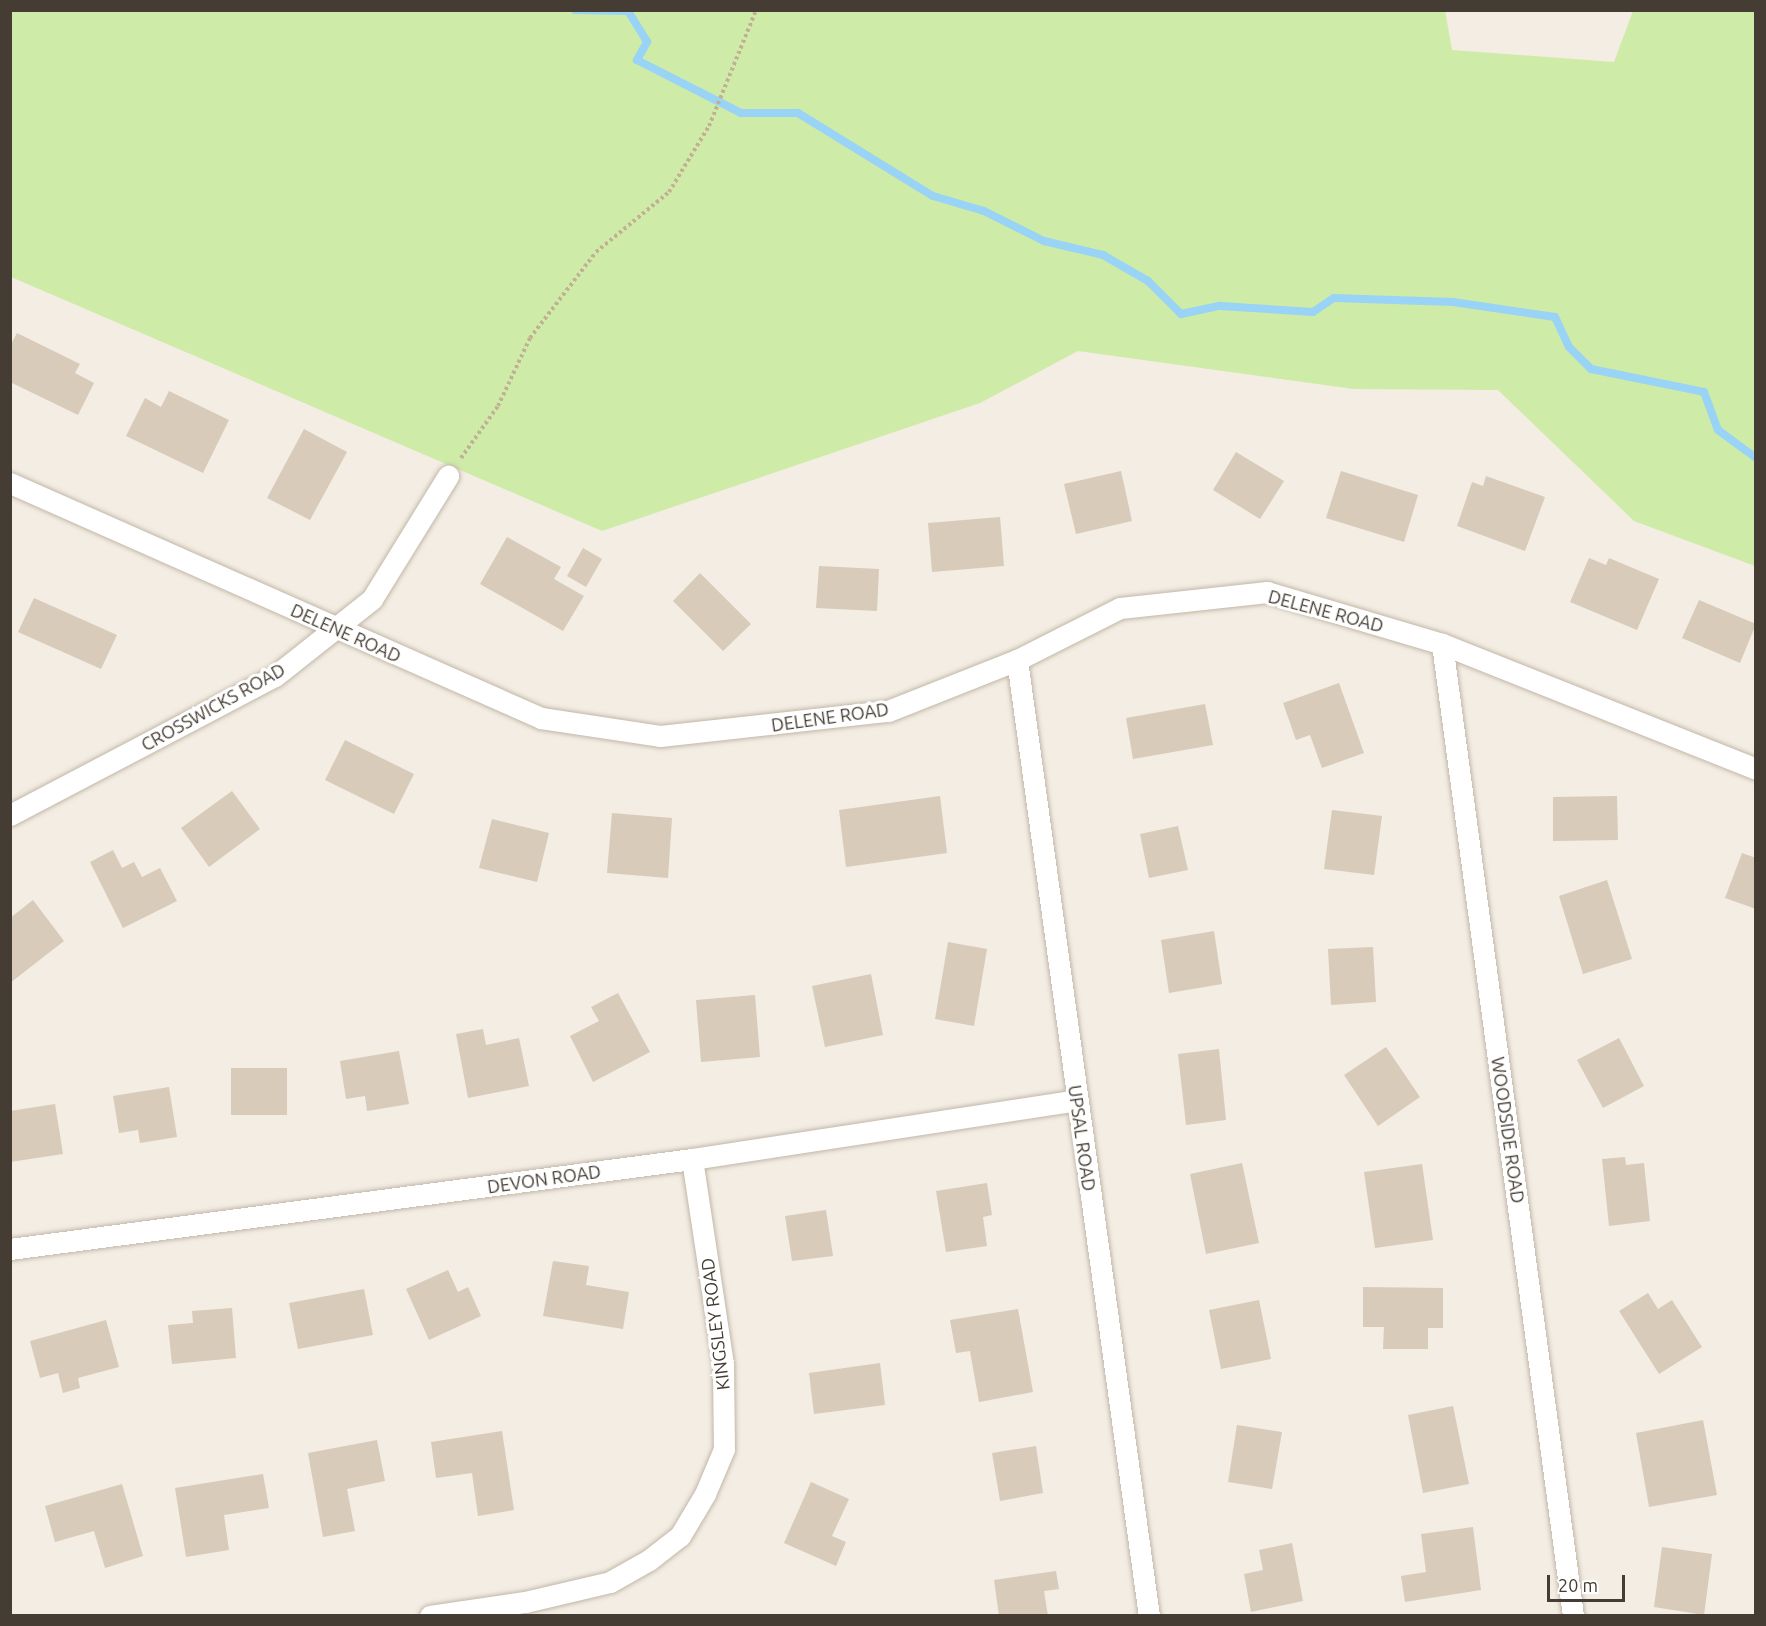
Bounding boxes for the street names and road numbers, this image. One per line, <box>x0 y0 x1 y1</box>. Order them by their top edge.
street label: DELENE ROAD <box>1266 585 1386 637</box>
street label: DELENE ROAD <box>287 599 405 667</box>
street label: CROSSWICKS ROAD <box>137 658 289 756</box>
street label: DELENE ROAD <box>770 698 890 736</box>
street label: WOODSIDE ROAD <box>1487 1055 1529 1205</box>
street label: UPSAL ROAD <box>1064 1084 1100 1192</box>
street label: DEVON ROAD <box>486 1160 602 1198</box>
street label: KINGSLEY ROAD <box>696 1257 734 1391</box>

